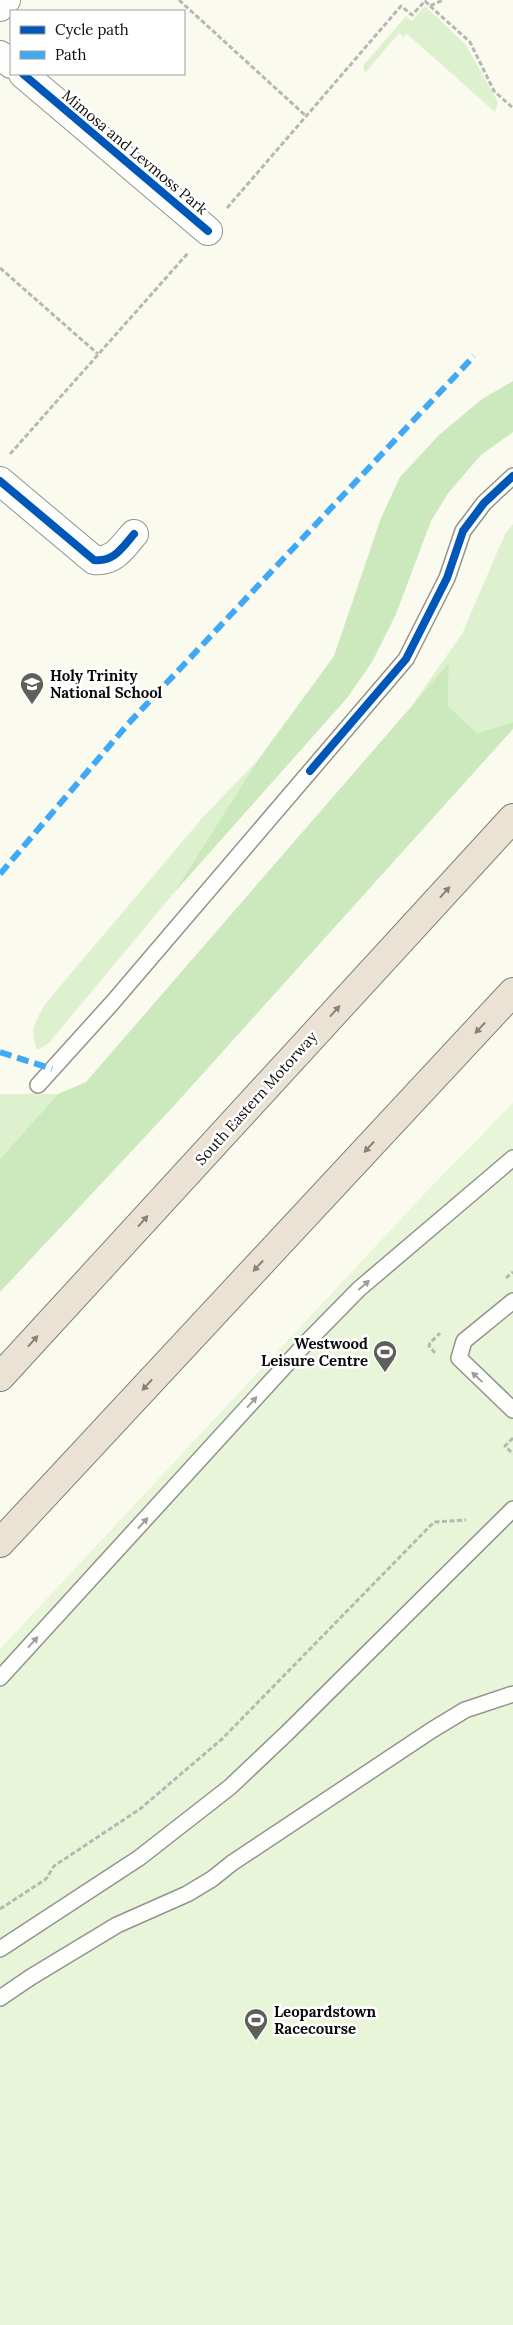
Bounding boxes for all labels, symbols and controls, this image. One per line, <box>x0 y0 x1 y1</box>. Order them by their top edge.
legend <box>10 10 185 75</box>
text: Cycle path <box>55 20 129 39</box>
text: Path <box>55 45 86 64</box>
street label: Mimosa and Levmoss Park <box>58 86 212 218</box>
place label: Holy Trinity National School <box>50 666 163 702</box>
school or university icon: Holy Trinity National School <box>19 671 45 705</box>
one-way arrow <box>439 886 451 898</box>
one-way arrow <box>329 1006 341 1018</box>
one-way arrow <box>474 1022 486 1034</box>
street label: South Eastern Motorway <box>191 1027 321 1169</box>
one-way arrow <box>363 1141 375 1153</box>
one-way arrow <box>137 1216 149 1228</box>
one-way arrow <box>252 1259 264 1271</box>
one-way arrow <box>358 1279 370 1291</box>
place label: Westwood Leisure Centre <box>261 1334 368 1370</box>
one-way arrow <box>27 1336 39 1348</box>
sports icon: Westwood Leisure Centre <box>372 1339 398 1373</box>
one-way arrow <box>472 1371 484 1383</box>
one-way arrow <box>141 1378 153 1390</box>
one-way arrow <box>246 1397 258 1409</box>
one-way arrow <box>137 1516 148 1529</box>
one-way arrow <box>27 1637 39 1649</box>
place label: Leopardstown Racecourse <box>274 2002 377 2038</box>
sports icon: Leopardstown Racecourse <box>243 2007 269 2041</box>

